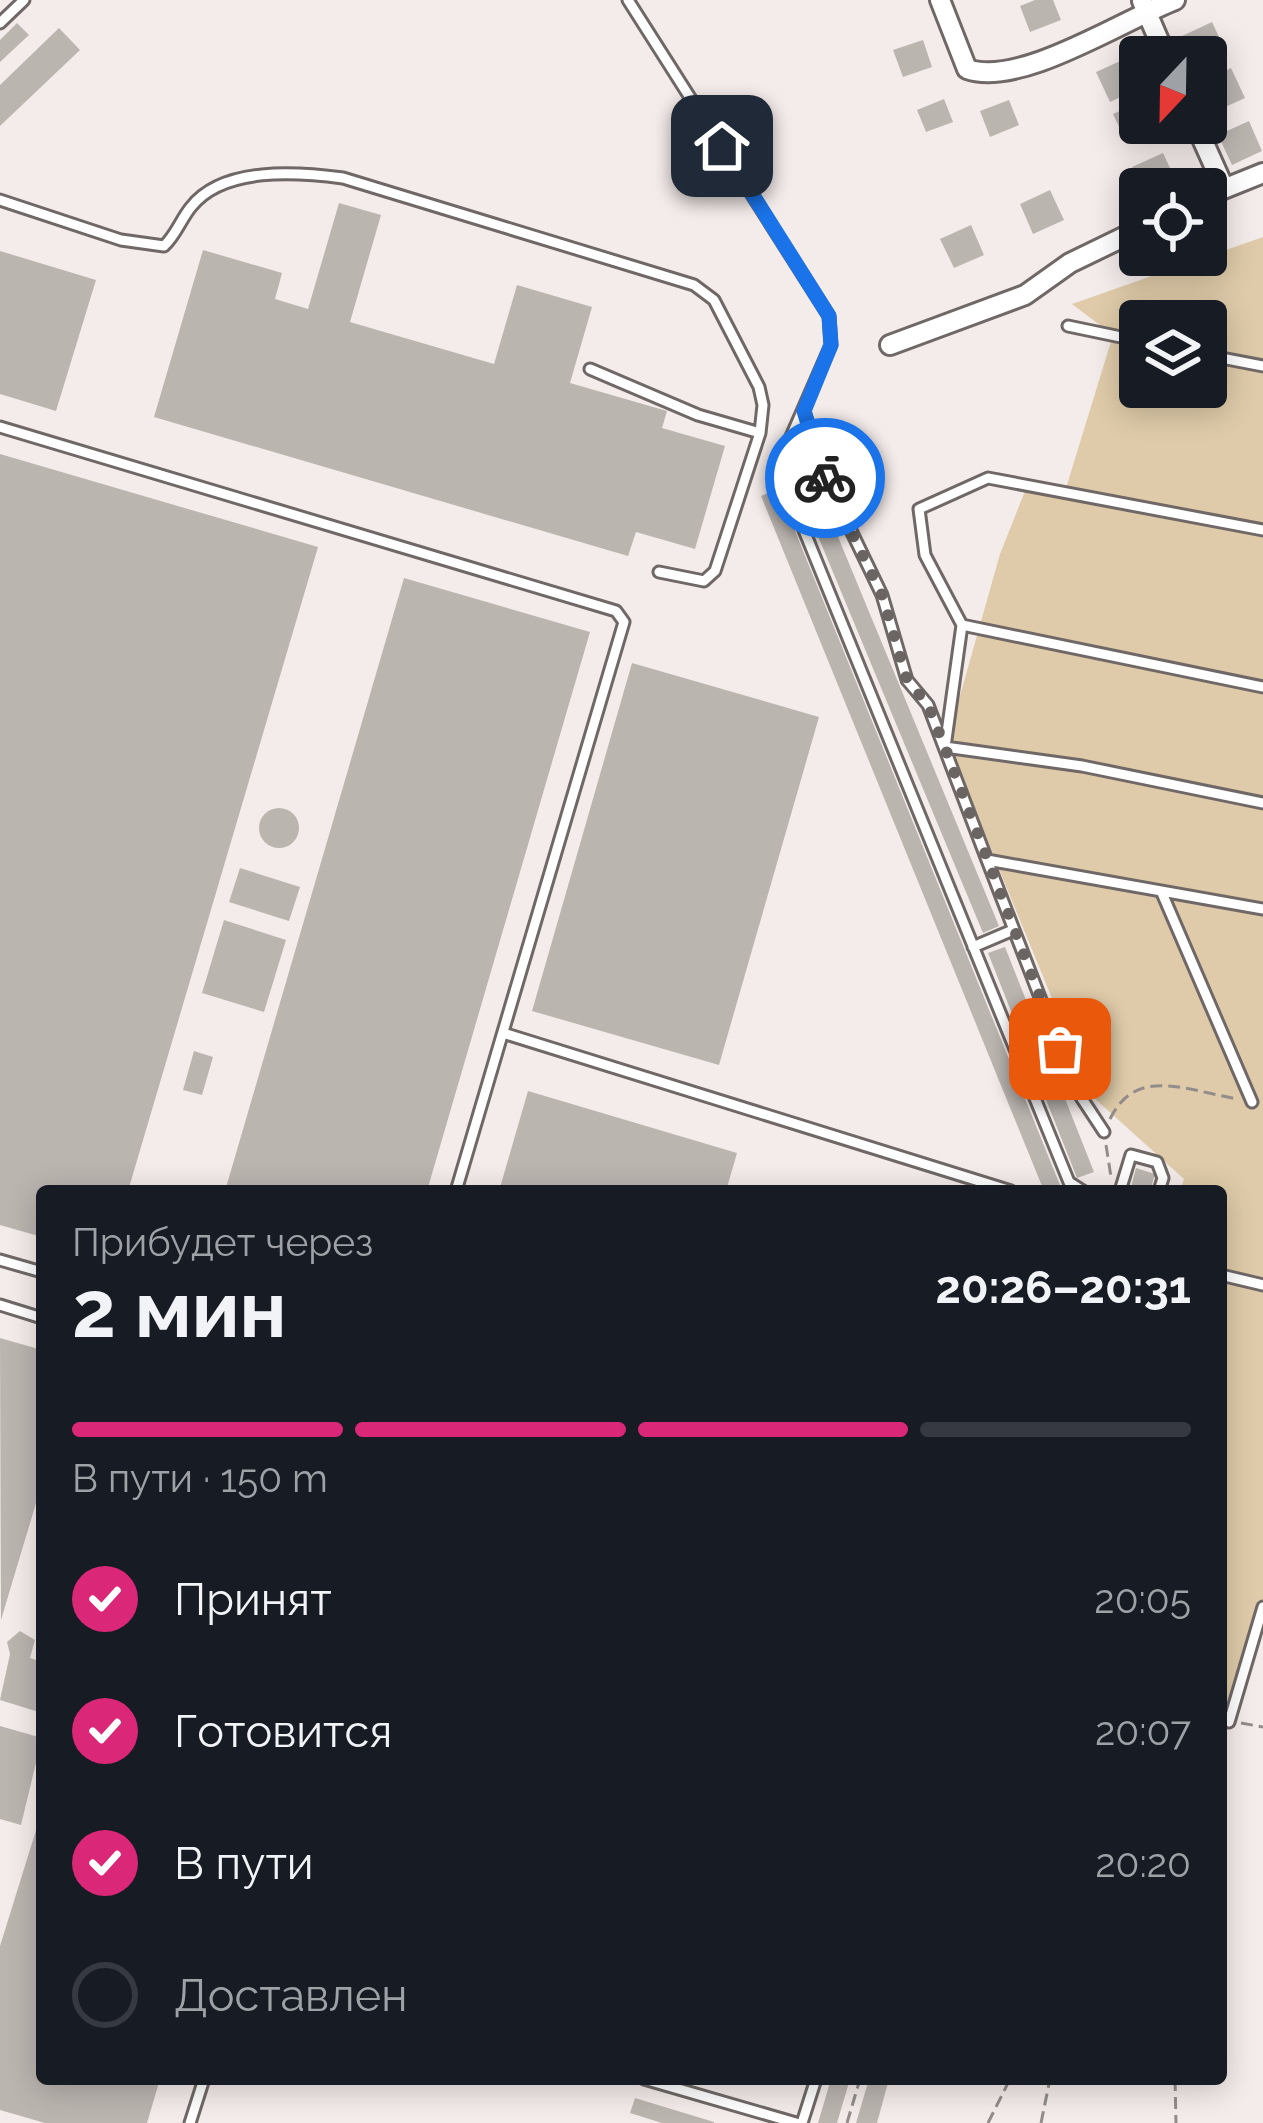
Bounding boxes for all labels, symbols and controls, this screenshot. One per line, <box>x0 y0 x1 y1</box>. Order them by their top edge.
north arrow <box>1119 36 1227 144</box>
map controls <box>1119 36 1227 408</box>
pin <box>671 95 773 197</box>
icon: home <box>689 113 755 179</box>
button: locate <box>1119 168 1227 276</box>
button: layers <box>1119 300 1227 408</box>
courier <box>765 418 885 538</box>
icon: bike <box>792 445 858 511</box>
pin <box>1009 998 1111 1100</box>
icon: bag <box>1027 1016 1093 1082</box>
text: Прибудет через <box>72 1219 373 1265</box>
text: 20:26–20:31 <box>936 1261 1191 1314</box>
text: 2 мин <box>72 1264 287 1355</box>
text: В пути · 150 m <box>72 1455 328 1501</box>
icon: check <box>72 1566 138 1632</box>
text: Принят <box>174 1573 332 1626</box>
text: 20:05 <box>1094 1576 1191 1622</box>
icon: check <box>72 1698 138 1764</box>
text: Готовится <box>174 1705 392 1758</box>
text: 20:07 <box>1095 1708 1191 1754</box>
icon: check <box>72 1830 138 1896</box>
text: В пути <box>174 1837 314 1890</box>
text: 20:20 <box>1095 1840 1191 1886</box>
text: Доставлен <box>174 1969 407 2022</box>

